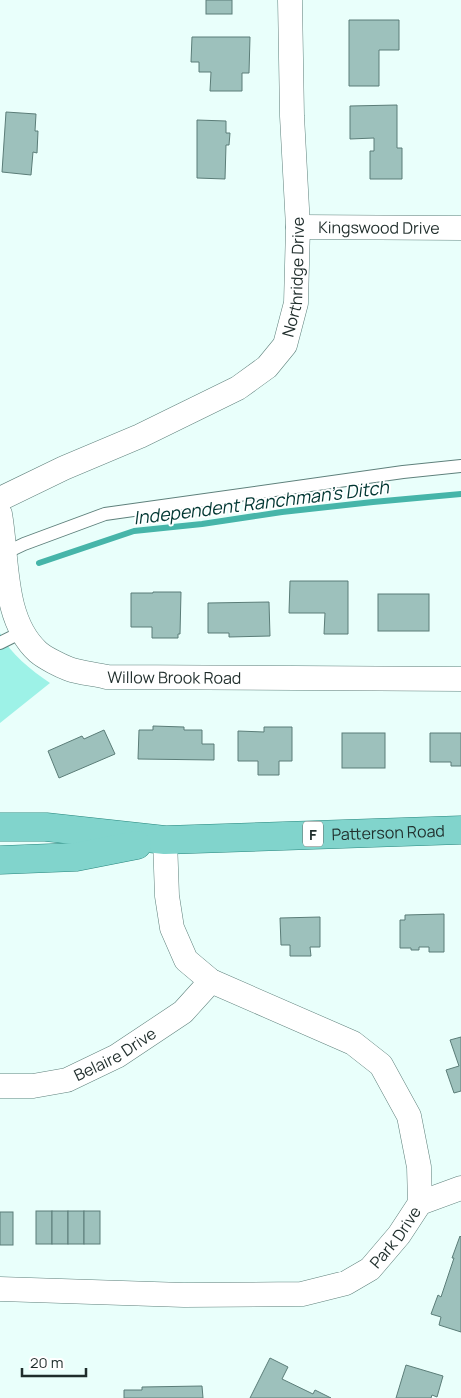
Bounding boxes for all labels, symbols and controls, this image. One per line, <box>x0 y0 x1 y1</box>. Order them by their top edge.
street label: Northridge Drive <box>277 216 309 339</box>
street label: Kingswood Drive <box>318 216 440 239</box>
water label: Independent Ranchman's Ditch <box>132 474 391 530</box>
street label: Willow Brook Road <box>107 666 241 689</box>
street label: Patterson Road <box>331 820 445 845</box>
road number: F <box>303 822 323 846</box>
street label: Belaire Drive <box>70 1022 160 1086</box>
street label: Park Drive <box>365 1202 426 1273</box>
scale bar <box>22 1346 86 1378</box>
text: 20 m <box>30 1352 63 1373</box>

